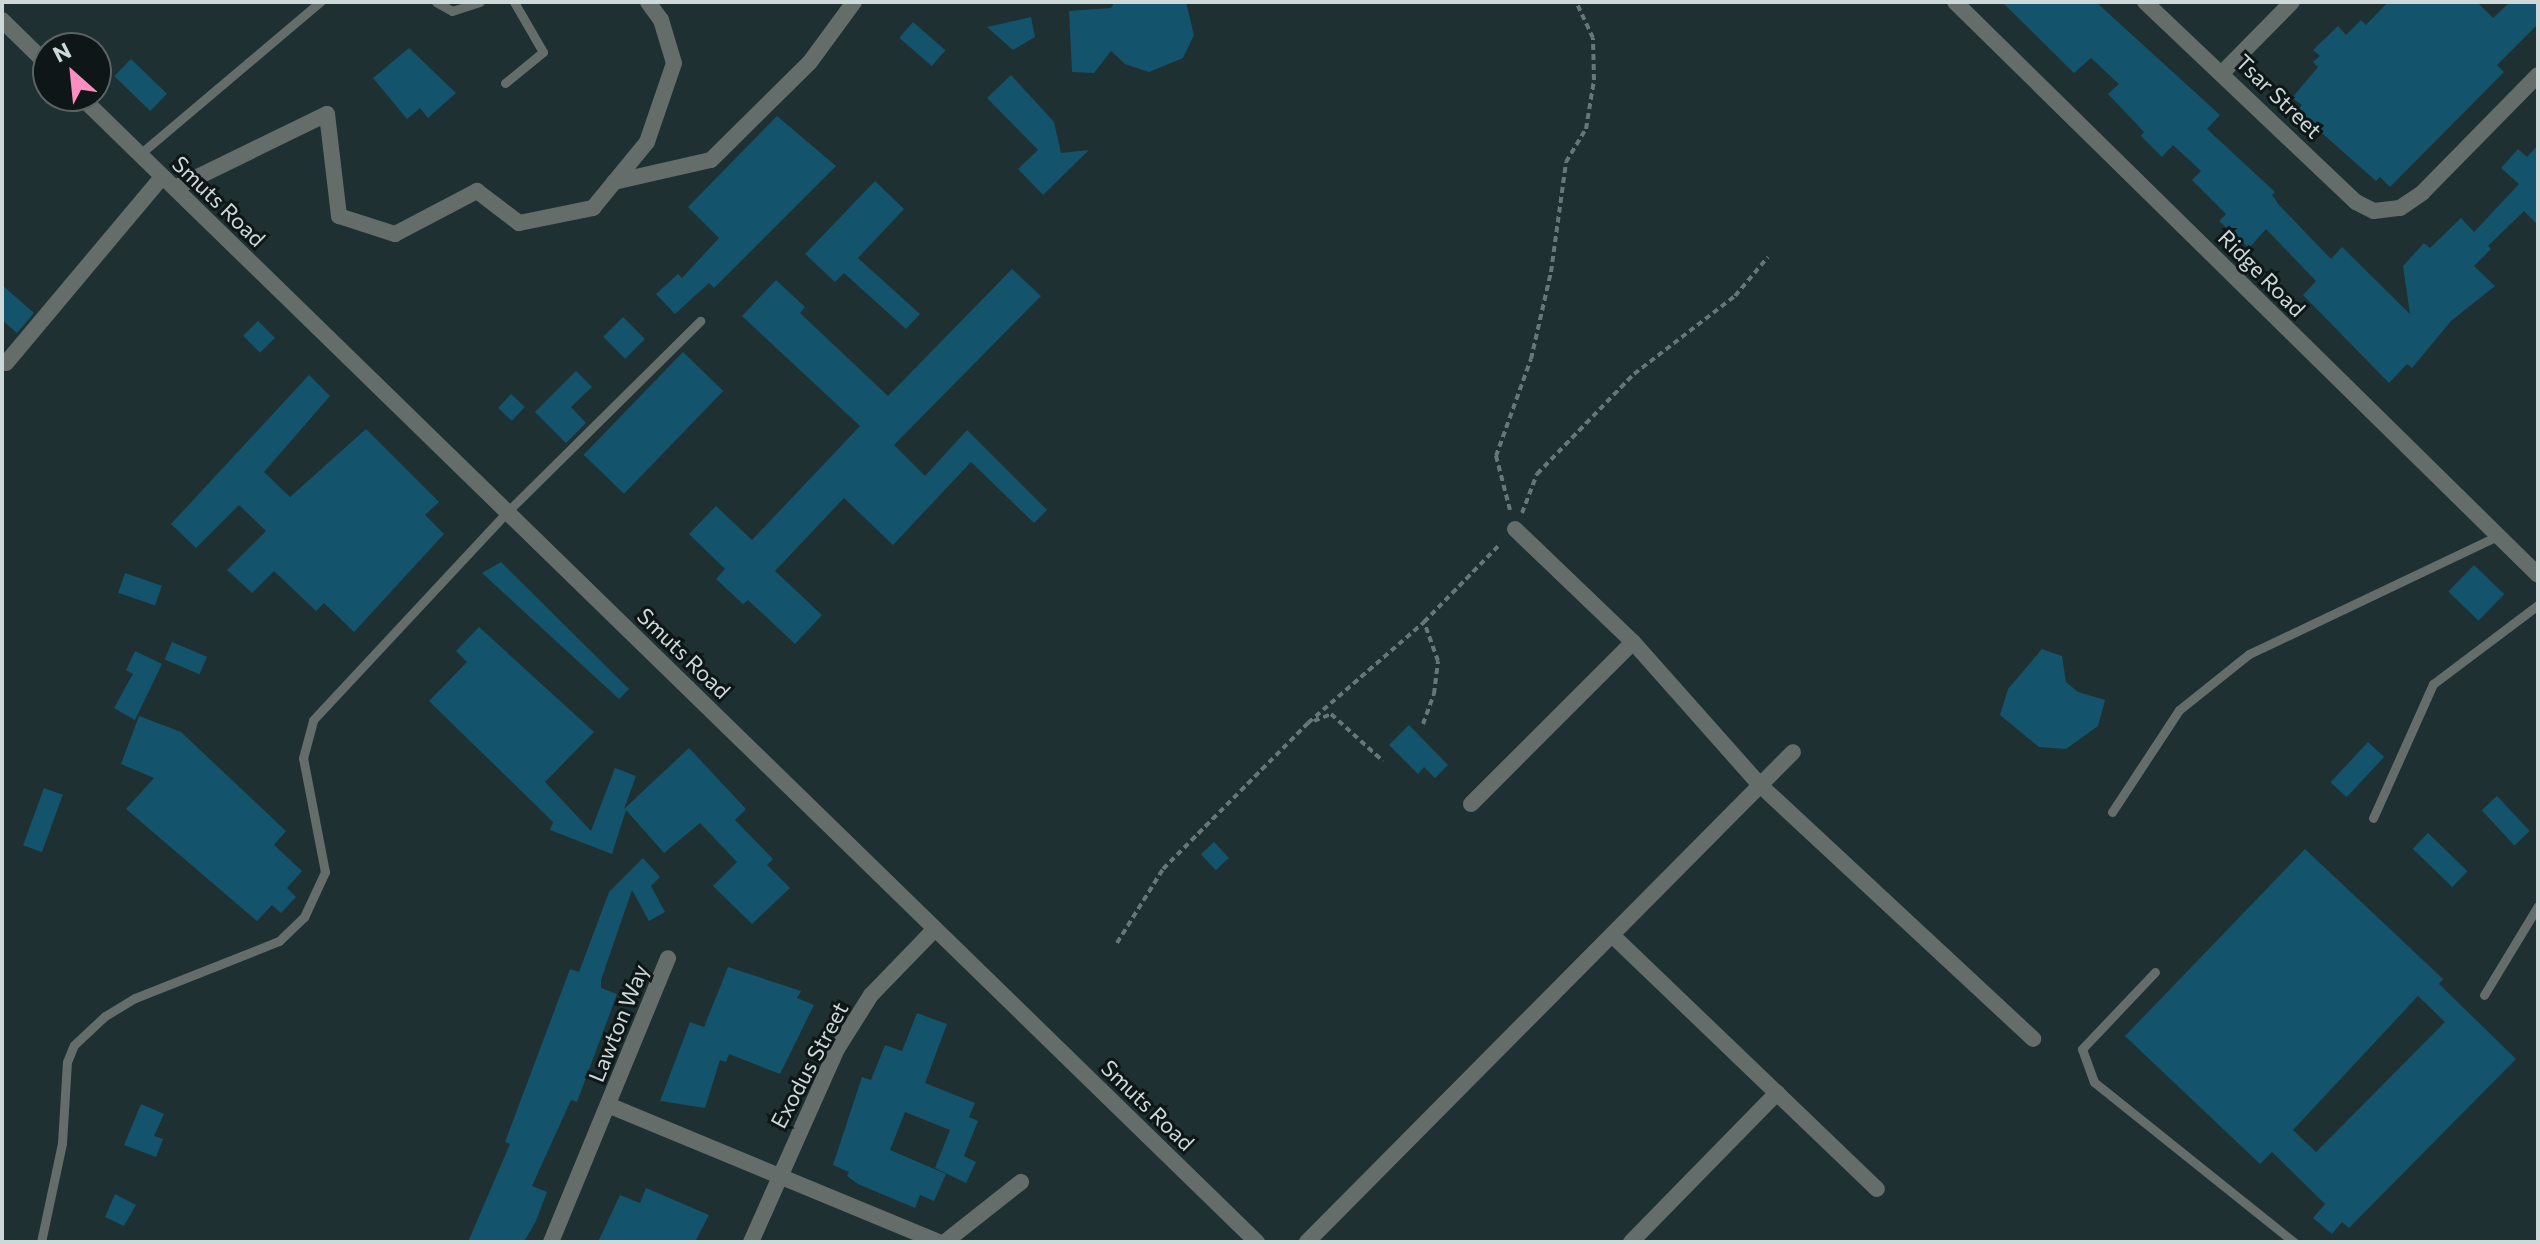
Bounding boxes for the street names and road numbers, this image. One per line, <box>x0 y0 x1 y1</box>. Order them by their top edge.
street label: Tsar Street <box>2231 49 2327 143</box>
street label: Smuts Road <box>167 150 271 252</box>
street label: Ridge Road <box>2213 224 2311 322</box>
street label: Smuts Road <box>632 602 736 704</box>
street label: Lawton Way <box>582 960 654 1086</box>
street label: Exodus Street <box>765 998 853 1132</box>
street label: Smuts Road <box>1096 1054 1200 1156</box>

